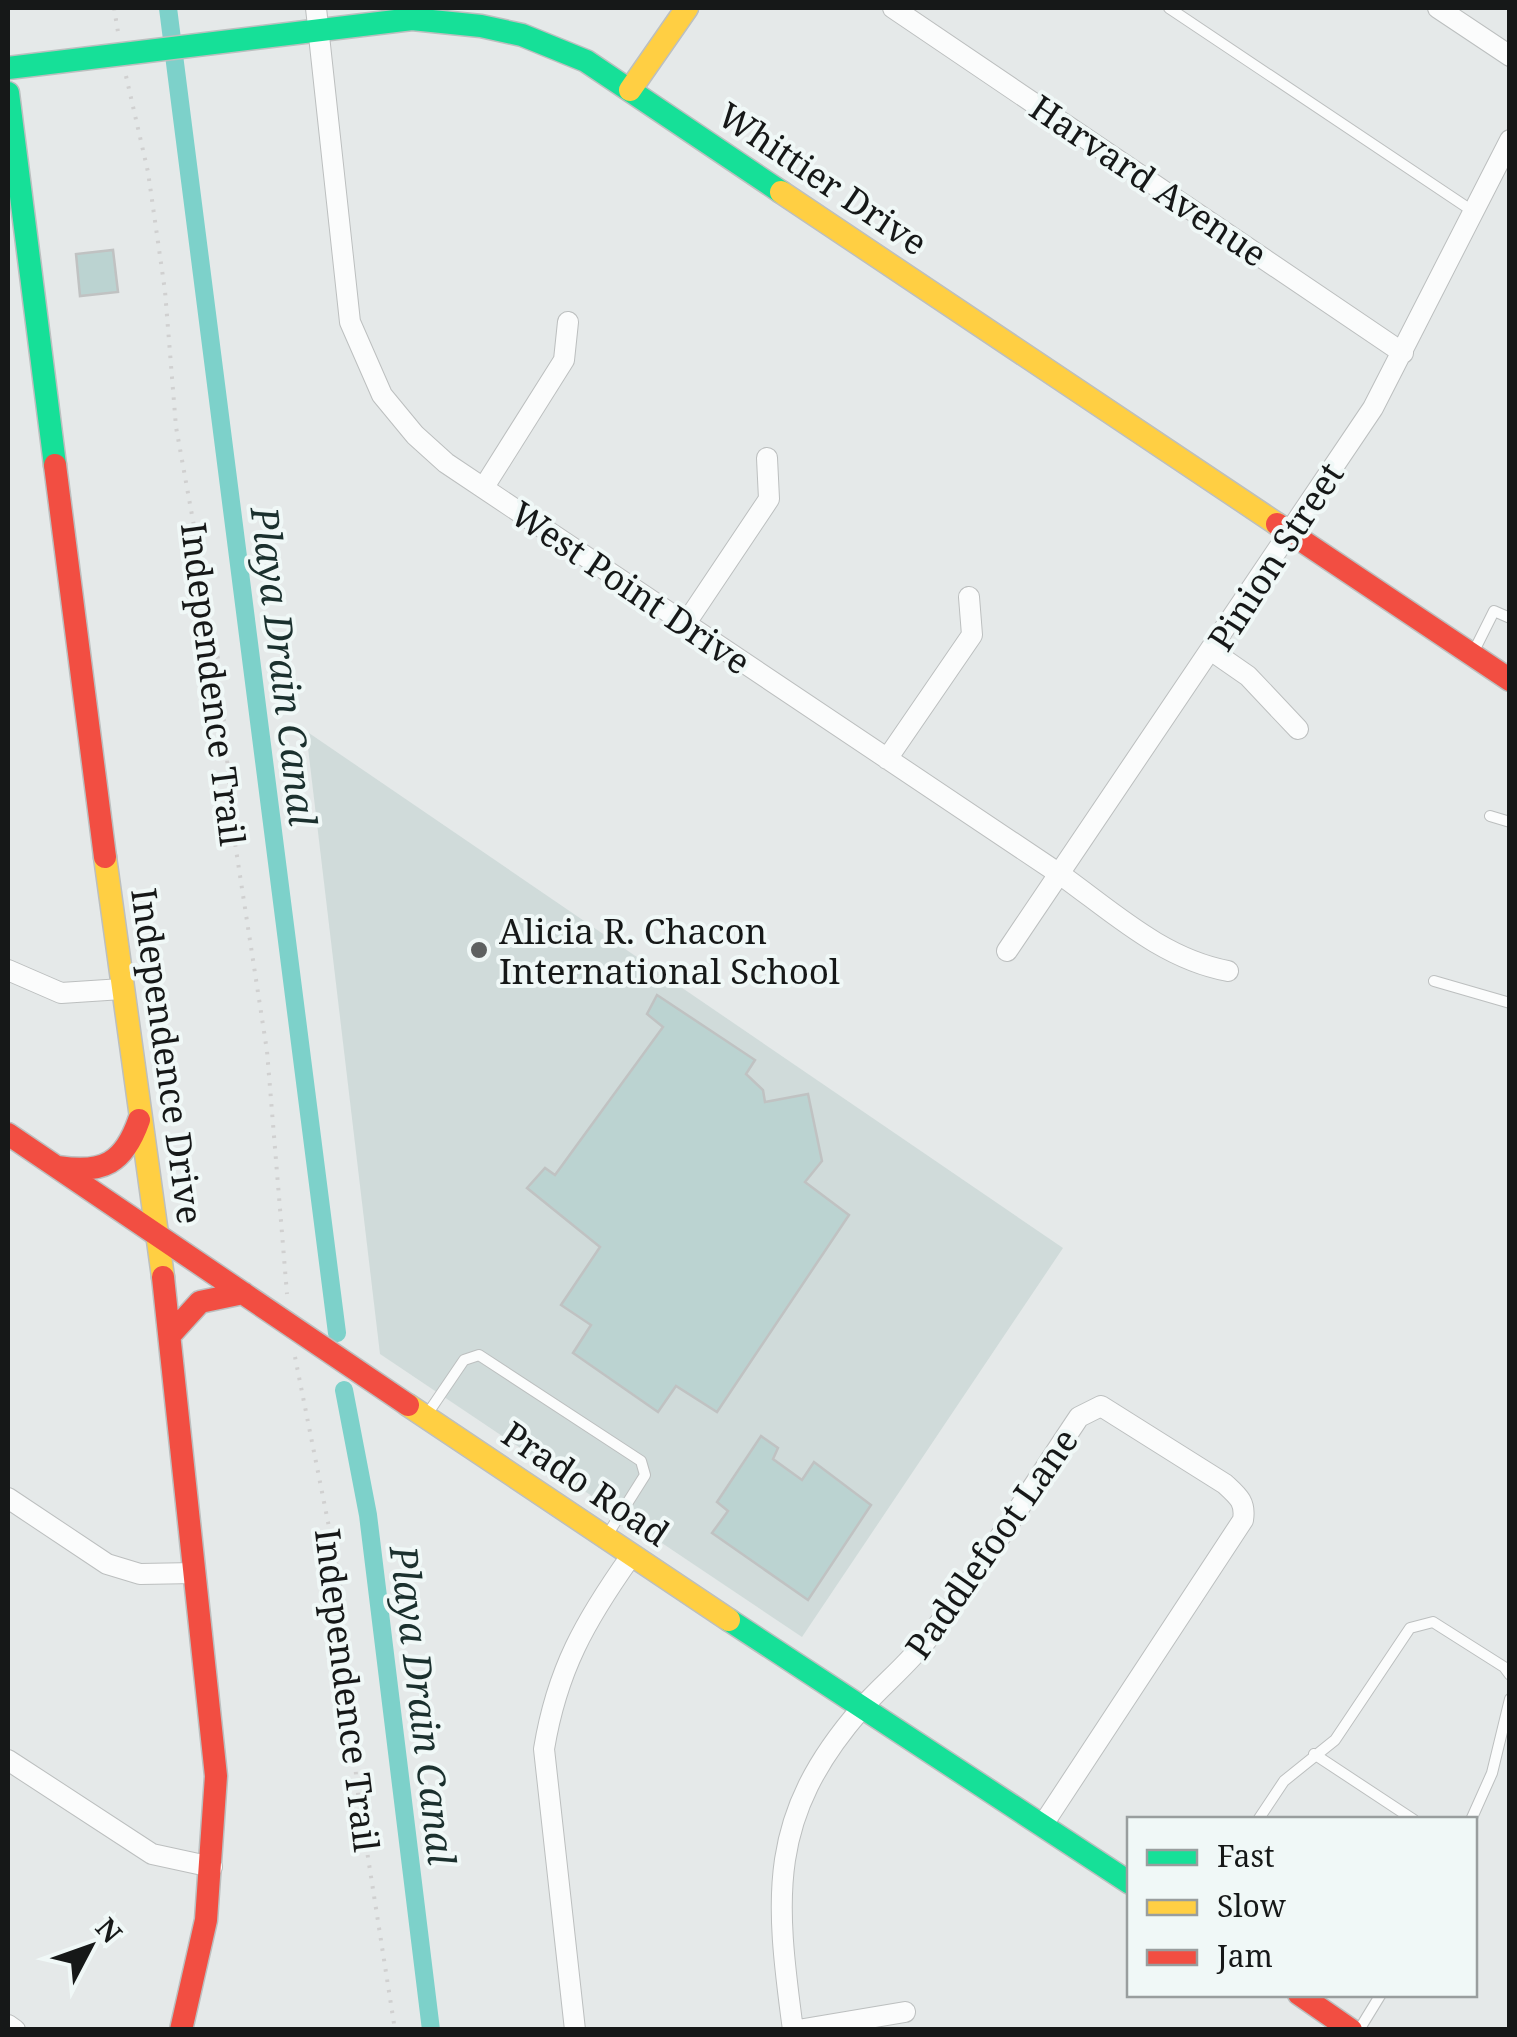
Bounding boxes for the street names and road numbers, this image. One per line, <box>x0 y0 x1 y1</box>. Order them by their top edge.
street label: Harvard Avenue <box>1021 83 1277 277</box>
street label: Whittier Drive <box>709 91 937 265</box>
street label: Pinion Street <box>1197 453 1353 659</box>
street label: West Point Drive <box>502 489 760 685</box>
street label: Independence Trail <box>171 520 257 848</box>
street label: Independence Drive <box>121 885 215 1227</box>
street label: Prado Road <box>493 1410 679 1556</box>
street label: Paddlefoot Lane <box>894 1419 1088 1667</box>
street label: Independence Trail <box>305 1526 391 1854</box>

